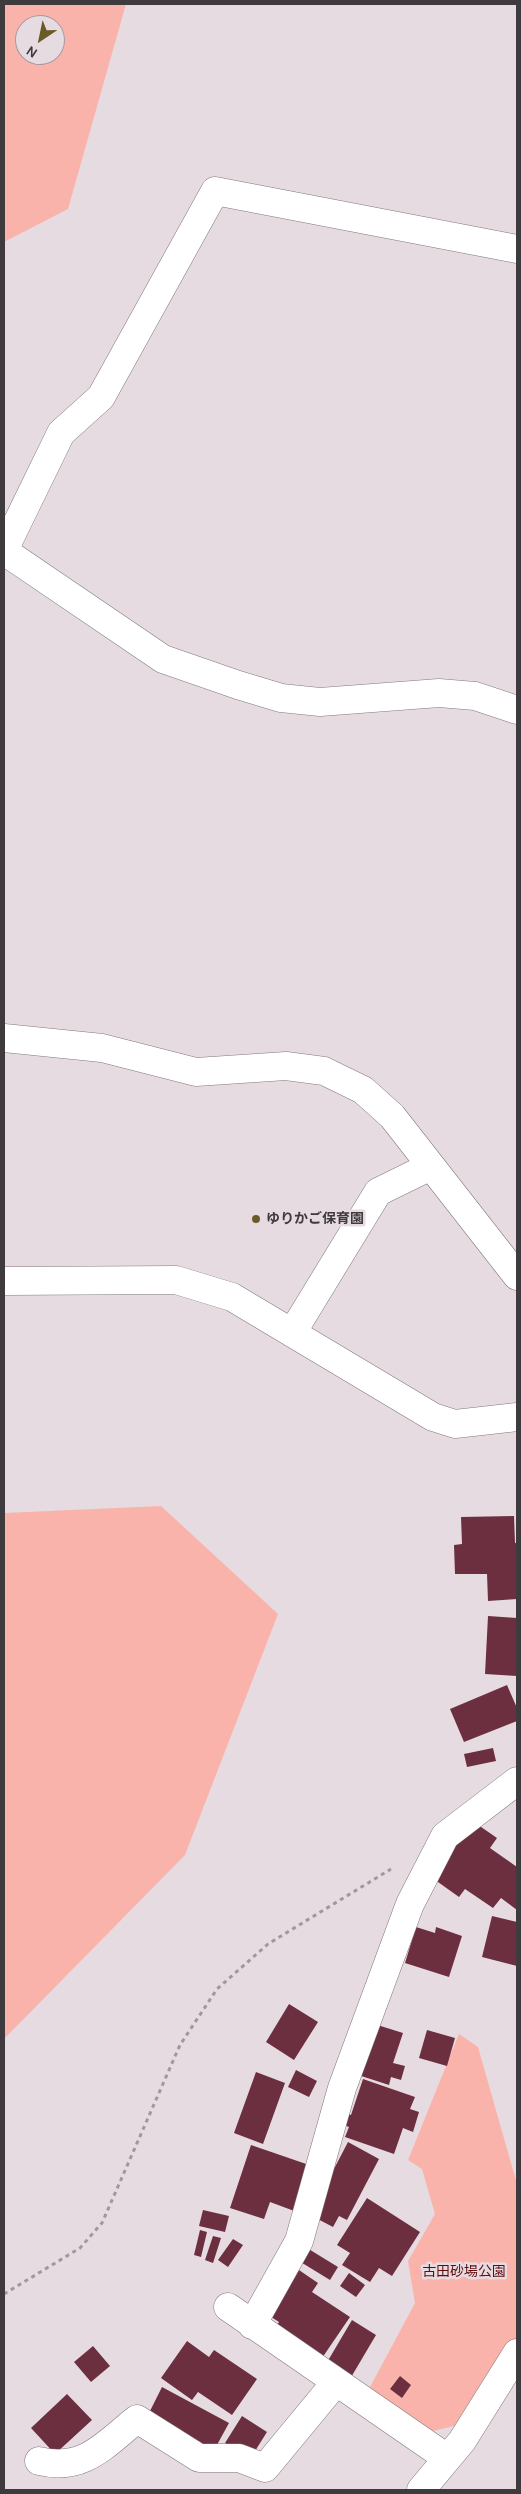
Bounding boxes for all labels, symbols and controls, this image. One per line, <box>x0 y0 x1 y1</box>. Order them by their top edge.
north arrow <box>15 15 65 65</box>
text: N <box>23 42 41 62</box>
place label: ゆりかご保育園 <box>266 1211 364 1227</box>
marker: ゆりかご保育園 <box>250 1213 262 1225</box>
park label: 古田砂場公園 <box>422 2264 506 2280</box>

